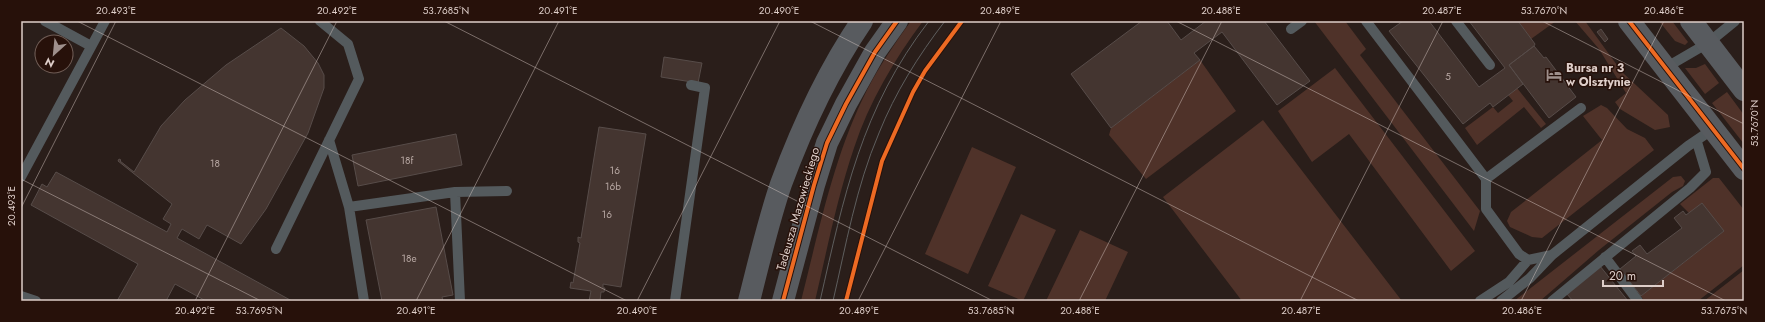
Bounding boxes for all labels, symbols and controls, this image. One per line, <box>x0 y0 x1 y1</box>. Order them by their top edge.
text: 20.493°E <box>96 3 136 18</box>
text: 20.492°E <box>317 3 357 18</box>
text: 53.7685°N <box>423 3 469 18</box>
text: 20.491°E <box>538 3 578 18</box>
text: 20.490°E <box>759 3 799 18</box>
text: 20.489°E <box>980 3 1020 18</box>
text: 20.488°E <box>1201 3 1241 18</box>
text: 20.487°E <box>1422 3 1462 18</box>
text: 53.7670°N <box>1521 3 1567 18</box>
text: 20.486°E <box>1644 3 1684 18</box>
north arrow <box>34 34 74 74</box>
text: N <box>42 54 57 72</box>
place label: Bursa nr 3 w Olsztynie <box>1565 59 1631 91</box>
hotel icon: Bursa nr 3 w Olsztynie <box>1545 66 1563 84</box>
house number: 5 <box>1445 69 1451 84</box>
text: 53.7670°N <box>1747 100 1762 146</box>
street label: Tadeusza Mazowieckiego <box>772 145 824 273</box>
house number: 18f <box>401 153 415 168</box>
house number: 18 <box>210 156 220 171</box>
house number: 16 <box>610 163 620 178</box>
house number: 16b <box>605 179 621 194</box>
text: 20.493°E <box>4 186 19 226</box>
house number: 16 <box>602 207 612 222</box>
house number: 18e <box>401 251 417 266</box>
scale bar <box>1603 262 1663 288</box>
text: 20 m <box>1609 267 1636 285</box>
text: 20.492°E <box>175 303 215 318</box>
text: 53.7695°N <box>236 303 282 318</box>
text: 20.491°E <box>396 303 436 318</box>
text: 20.490°E <box>617 303 657 318</box>
text: 20.489°E <box>839 303 879 318</box>
text: 53.7685°N <box>968 303 1014 318</box>
text: 20.488°E <box>1060 303 1100 318</box>
text: 20.487°E <box>1281 303 1321 318</box>
text: 20.486°E <box>1502 303 1542 318</box>
text: 53.7675°N <box>1701 303 1747 318</box>

